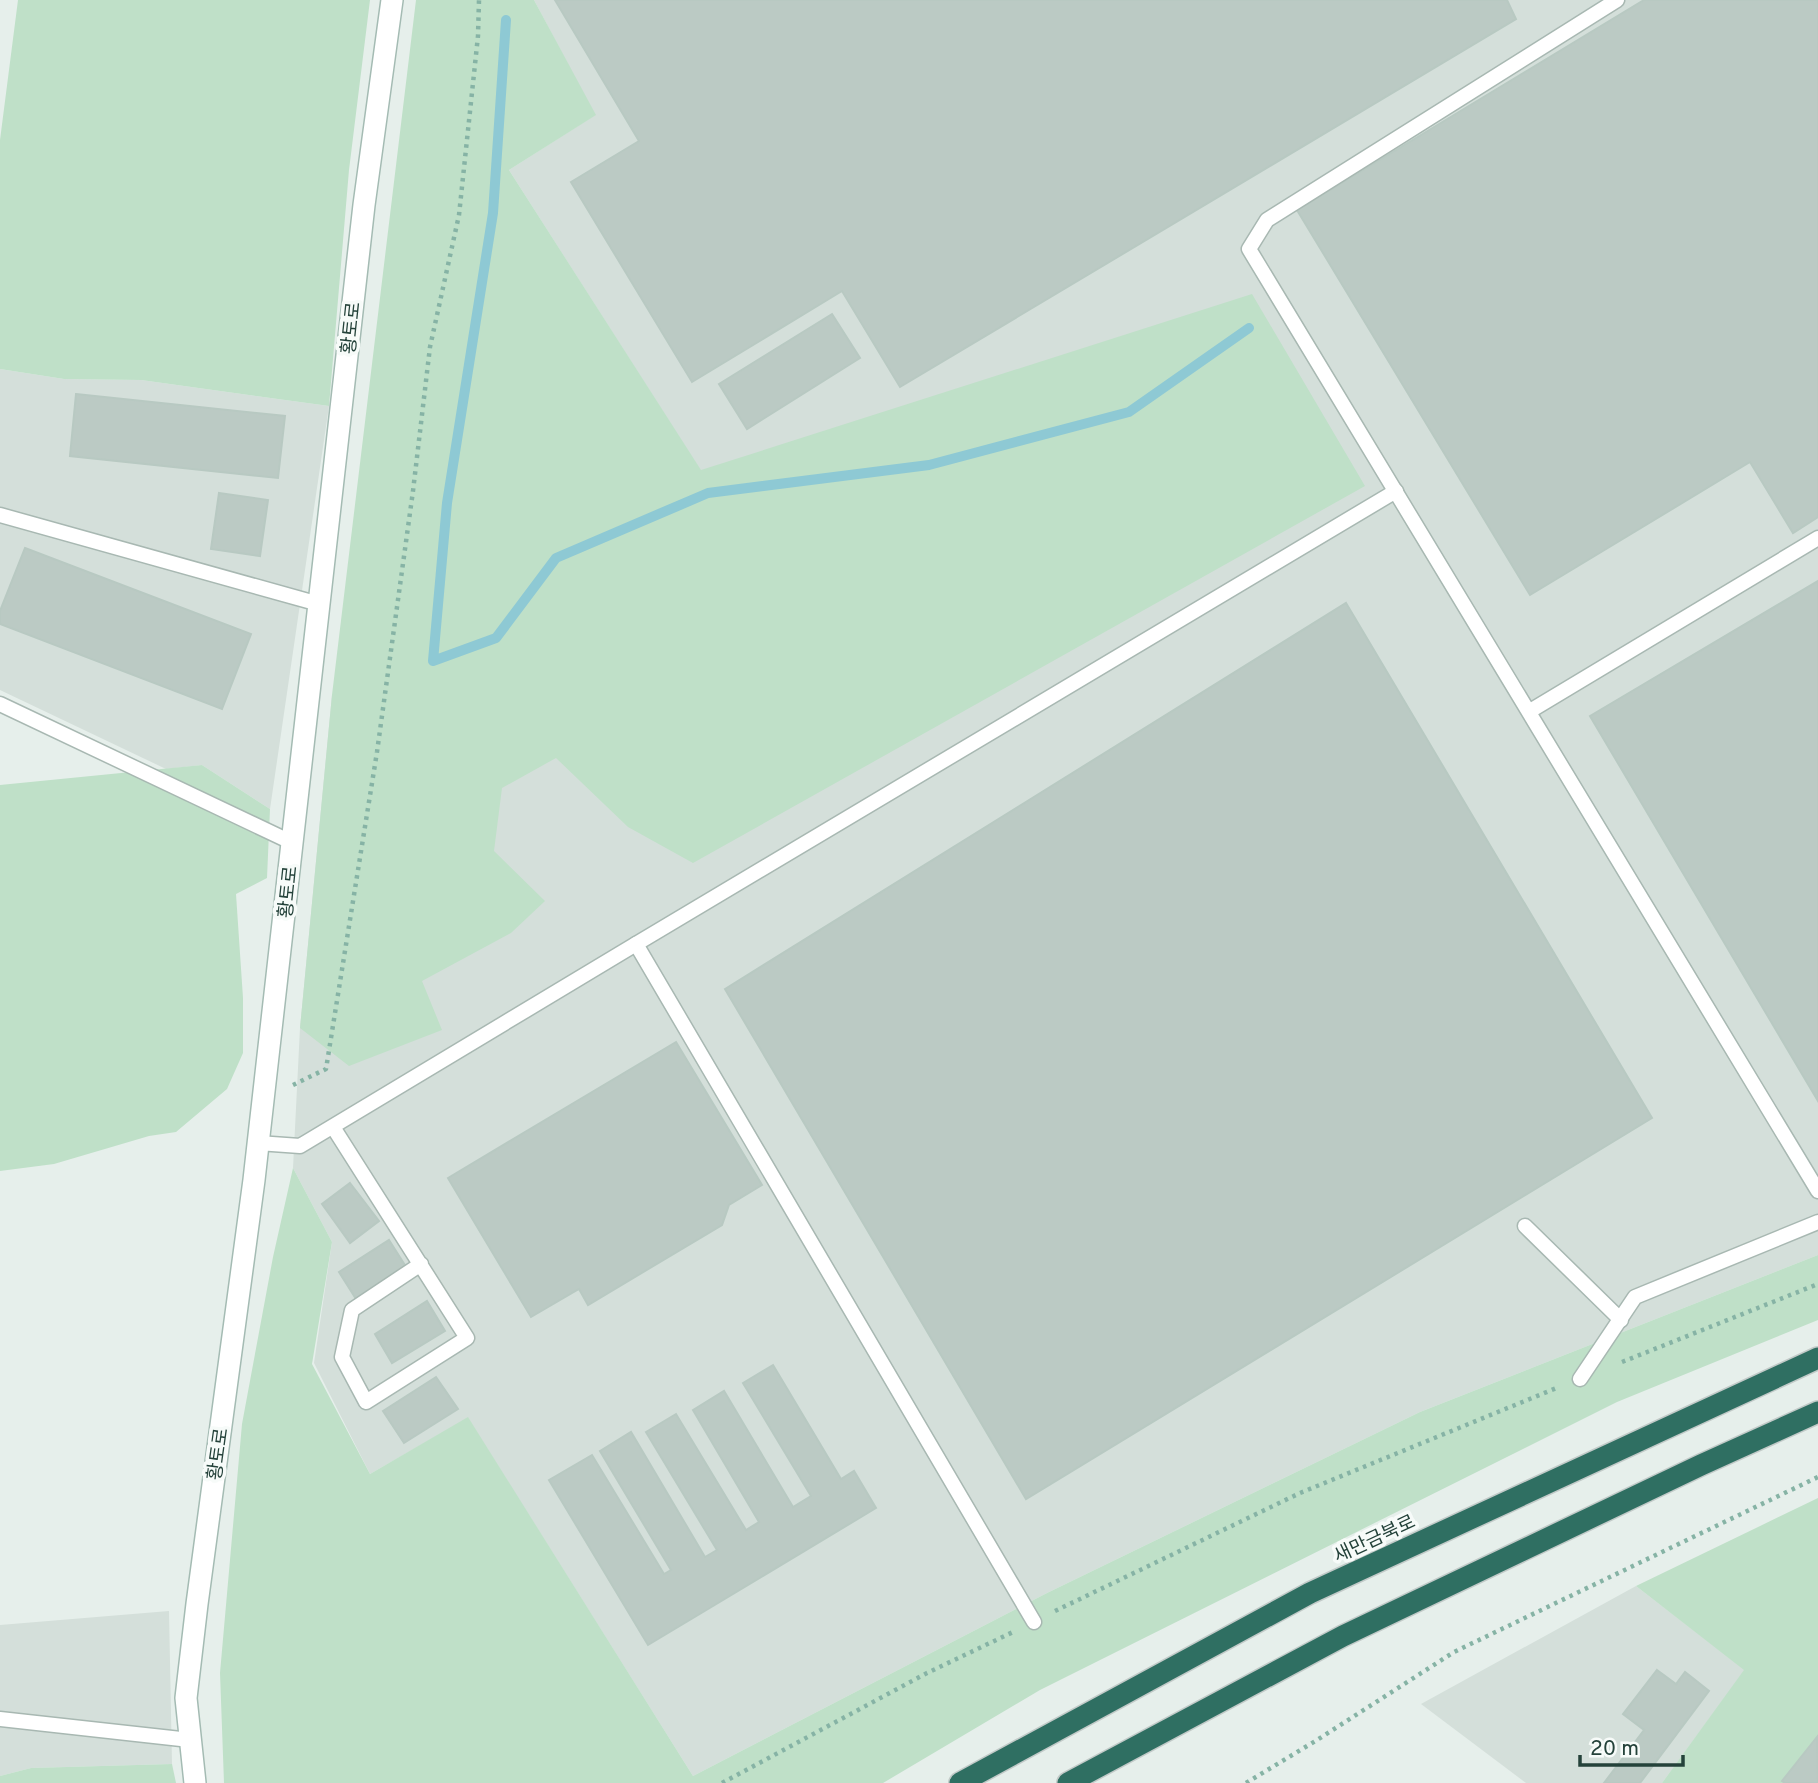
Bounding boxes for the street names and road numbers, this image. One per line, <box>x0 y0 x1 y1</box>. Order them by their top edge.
street label: 황토로 <box>337 301 367 356</box>
street label: 황토로 <box>274 865 304 920</box>
street label: 황토로 <box>203 1427 235 1482</box>
street label: 새만금북로 <box>1330 1510 1420 1569</box>

